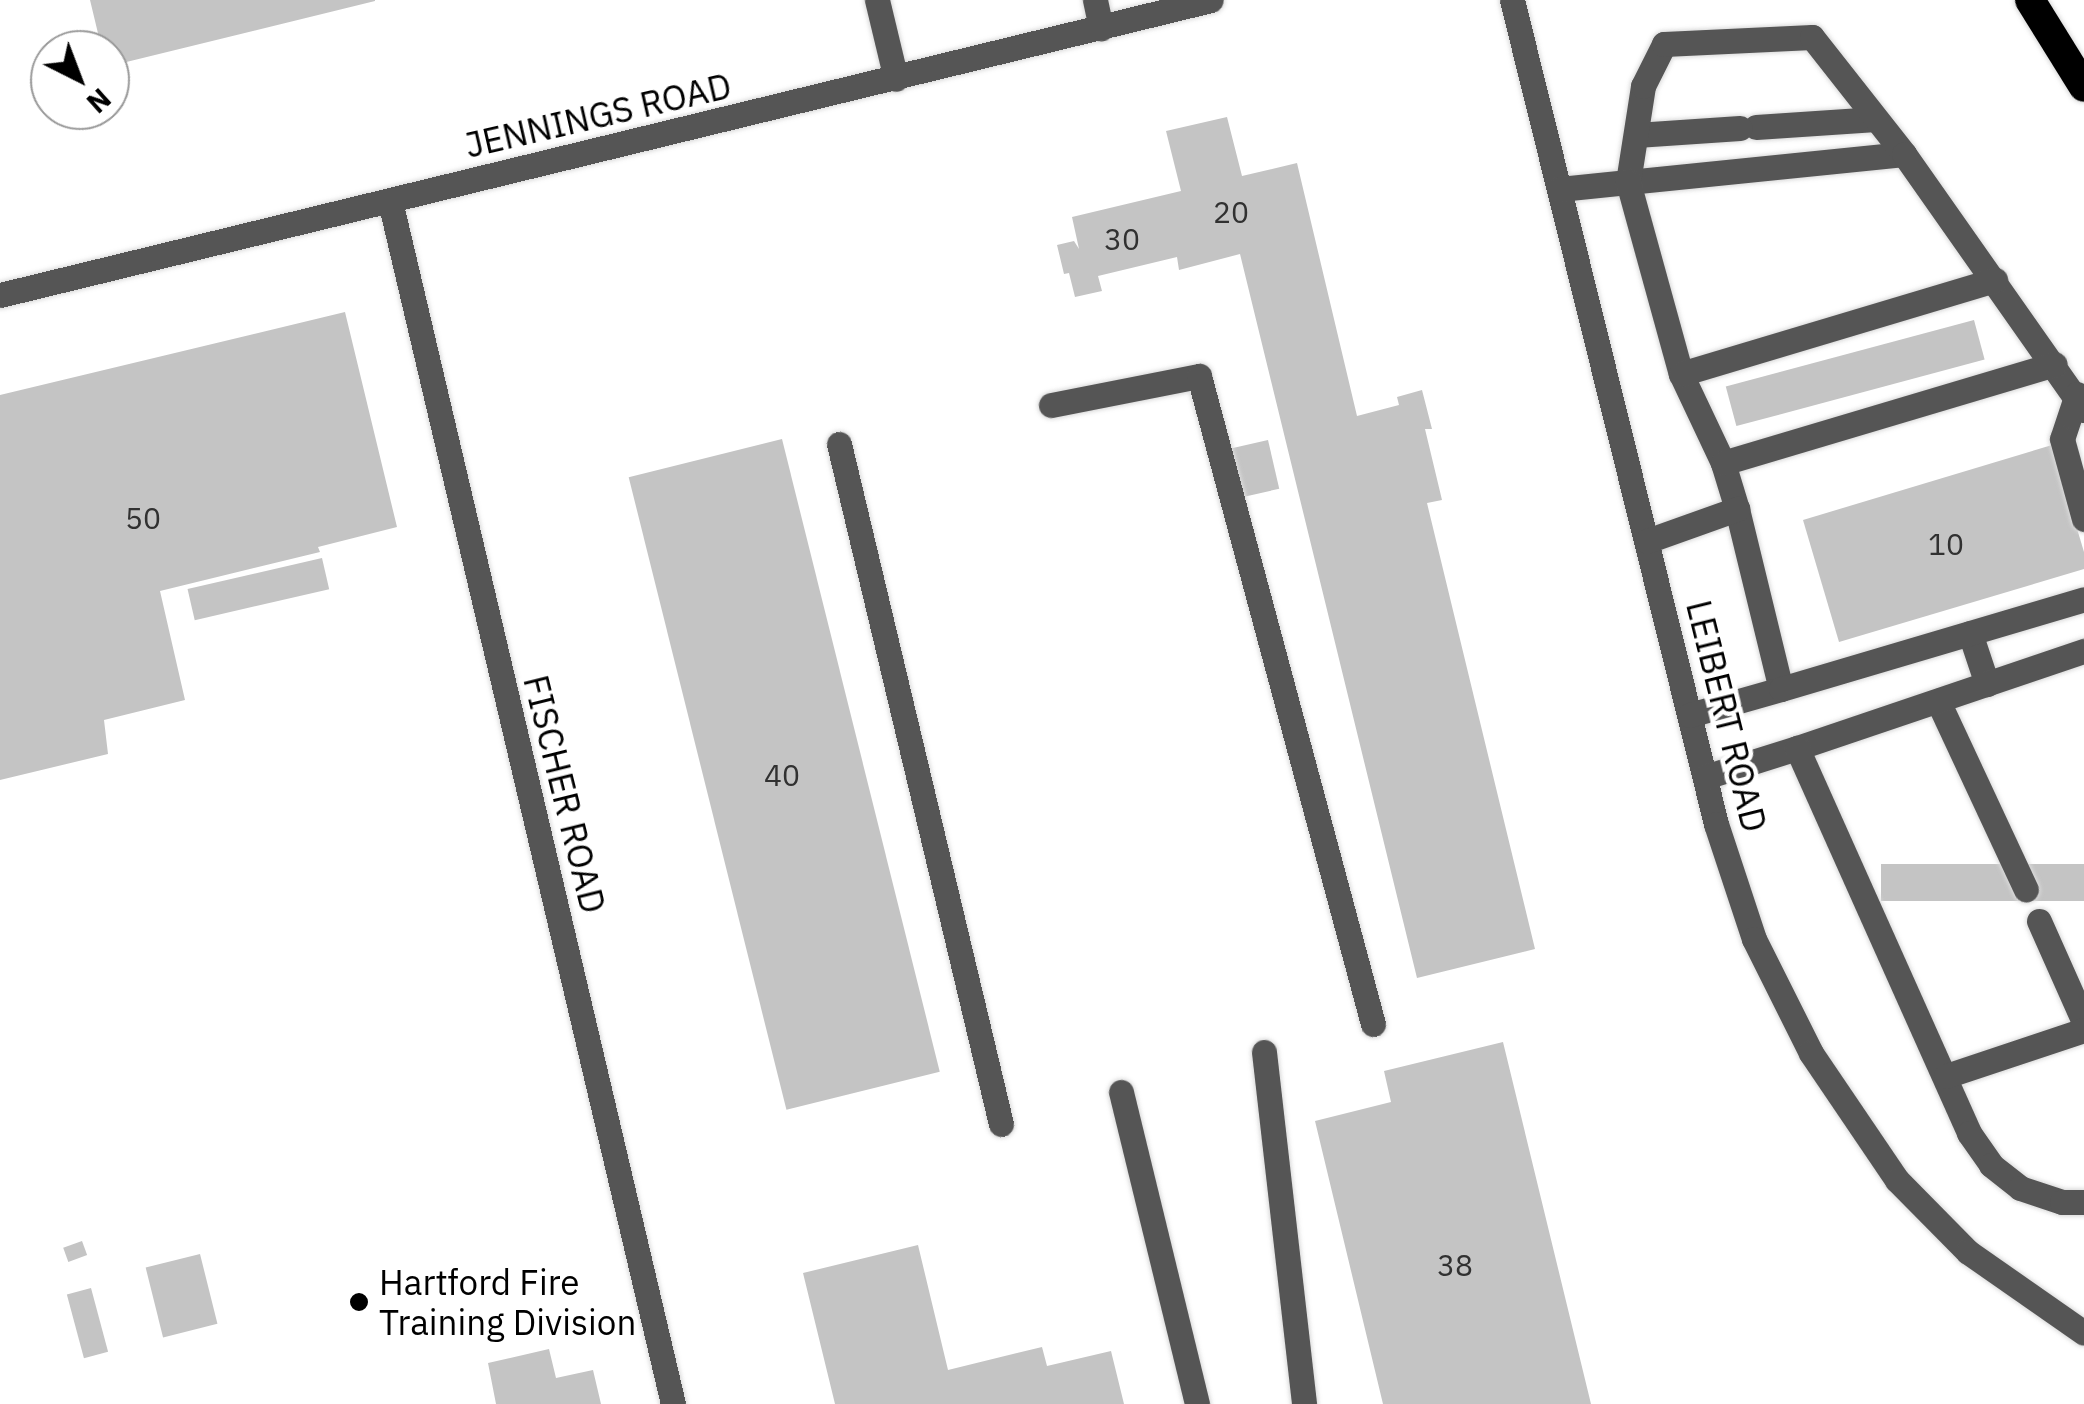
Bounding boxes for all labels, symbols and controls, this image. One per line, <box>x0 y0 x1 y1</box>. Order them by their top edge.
north arrow <box>30 30 130 130</box>
street label: JENNINGS ROAD <box>461 64 735 166</box>
text: N <box>79 81 119 122</box>
house number: 20 <box>1213 194 1249 230</box>
house number: 30 <box>1104 221 1140 257</box>
house number: 50 <box>125 500 161 536</box>
house number: 10 <box>1928 526 1964 562</box>
street label: LEIBERT ROAD <box>1678 596 1776 836</box>
street label: FISCHER ROAD <box>515 671 615 917</box>
house number: 40 <box>764 757 800 793</box>
house number: 38 <box>1437 1247 1473 1283</box>
place label: Hartford Fire Training Division <box>379 1261 636 1343</box>
marker: Hartford Fire Training Division <box>348 1291 370 1313</box>

